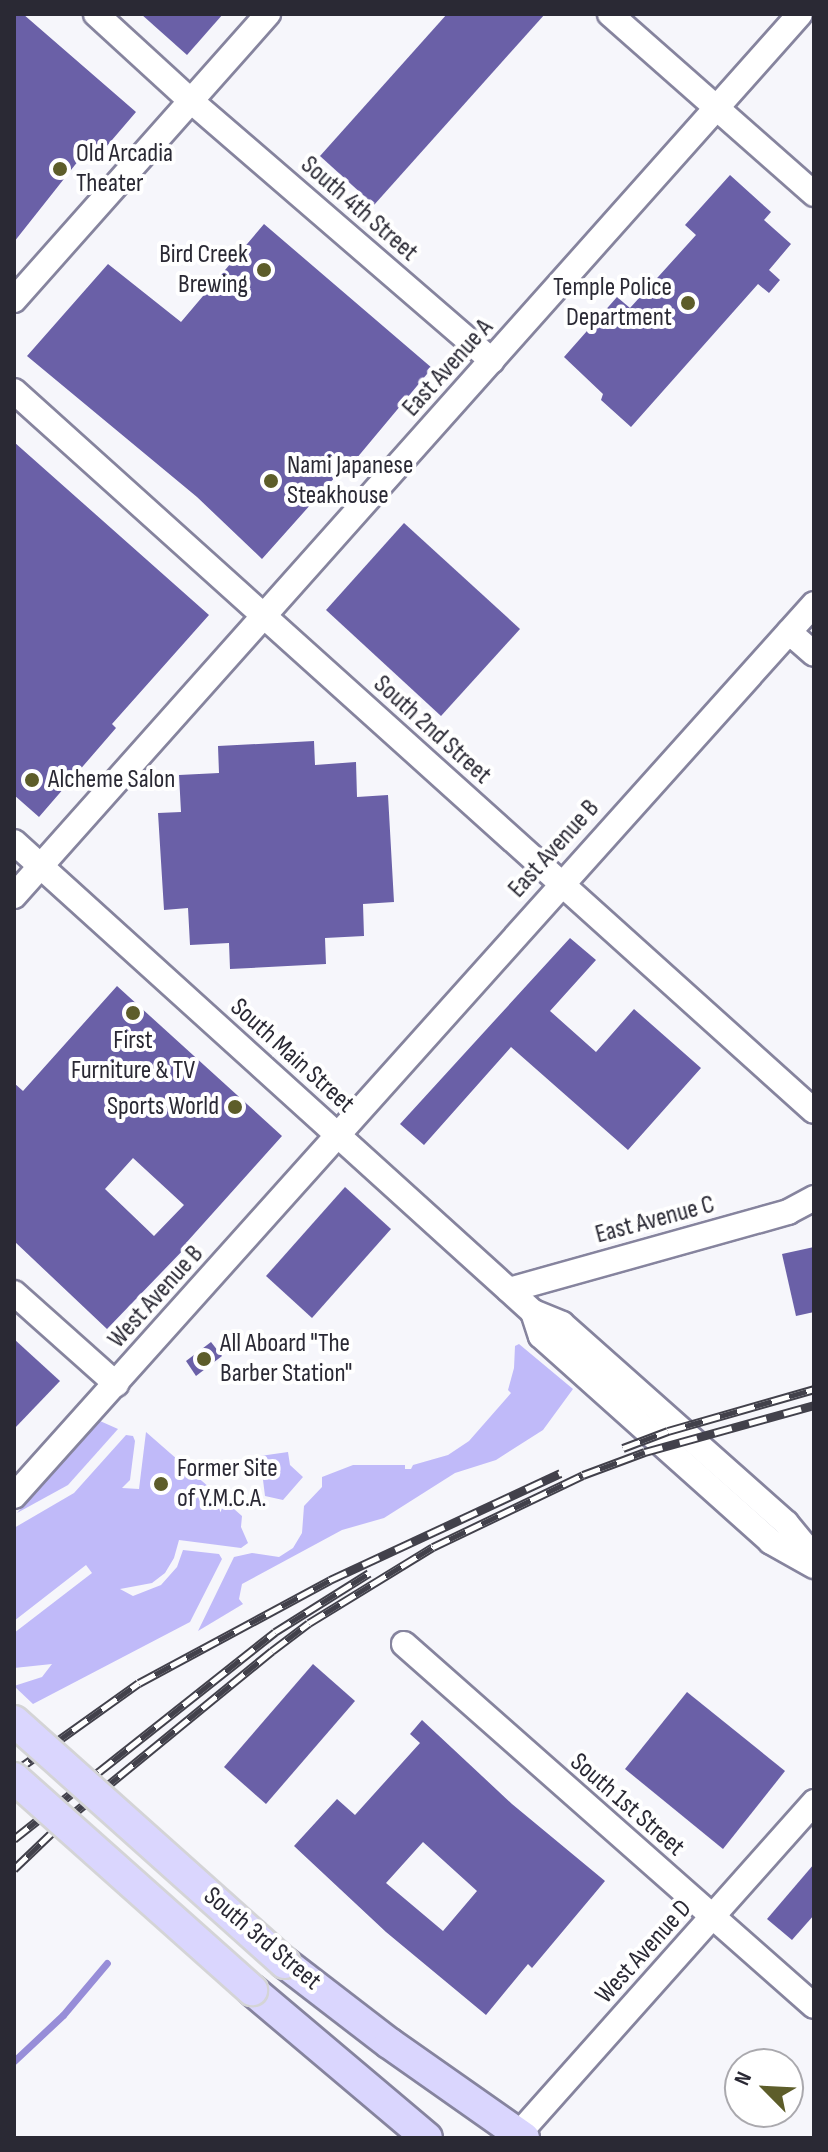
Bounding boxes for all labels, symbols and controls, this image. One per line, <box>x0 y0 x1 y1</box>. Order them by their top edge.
place label: Old Arcadia Theater <box>76 138 173 200</box>
street label: South 4th Street <box>294 150 424 268</box>
marker: Old Arcadia Theater <box>51 160 69 178</box>
place label: Bird Creek Brewing <box>159 239 248 300</box>
marker: Bird Creek Brewing <box>255 261 273 279</box>
place label: Temple Police Department <box>553 272 672 334</box>
marker: Temple Police Department <box>679 294 697 312</box>
street label: East Avenue A <box>396 313 500 423</box>
place label: Nami Japanese Steakhouse <box>287 450 413 512</box>
marker: Nami Japanese Steakhouse <box>262 472 280 490</box>
street label: South 2nd Street <box>367 669 497 791</box>
place label: Alcheme Salon <box>48 764 175 796</box>
marker: Alcheme Salon <box>23 771 41 789</box>
street label: East Avenue B <box>502 794 606 904</box>
street label: South Main Street <box>223 992 361 1120</box>
marker: First Furniture & TV <box>124 1004 142 1022</box>
place label: First Furniture & TV <box>71 1025 195 1086</box>
place label: Sports World <box>107 1091 219 1123</box>
marker: Sports World <box>226 1098 244 1116</box>
street label: East Avenue C <box>592 1189 718 1251</box>
street label: West Avenue B <box>102 1239 210 1355</box>
place label: All Aboard "The Barber Station" <box>220 1328 352 1390</box>
marker: All Aboard "The Barber Station" <box>195 1350 213 1368</box>
place label: Former Site of Y.M.C.A. <box>177 1453 278 1514</box>
marker: Former Site of Y.M.C.A. <box>152 1475 170 1493</box>
street label: South 1st Street <box>563 1747 691 1863</box>
street label: South 3rd Street <box>197 1881 327 1997</box>
street label: West Avenue D <box>589 1894 699 2010</box>
north arrow <box>724 2048 804 2128</box>
text: N <box>729 2068 758 2090</box>

